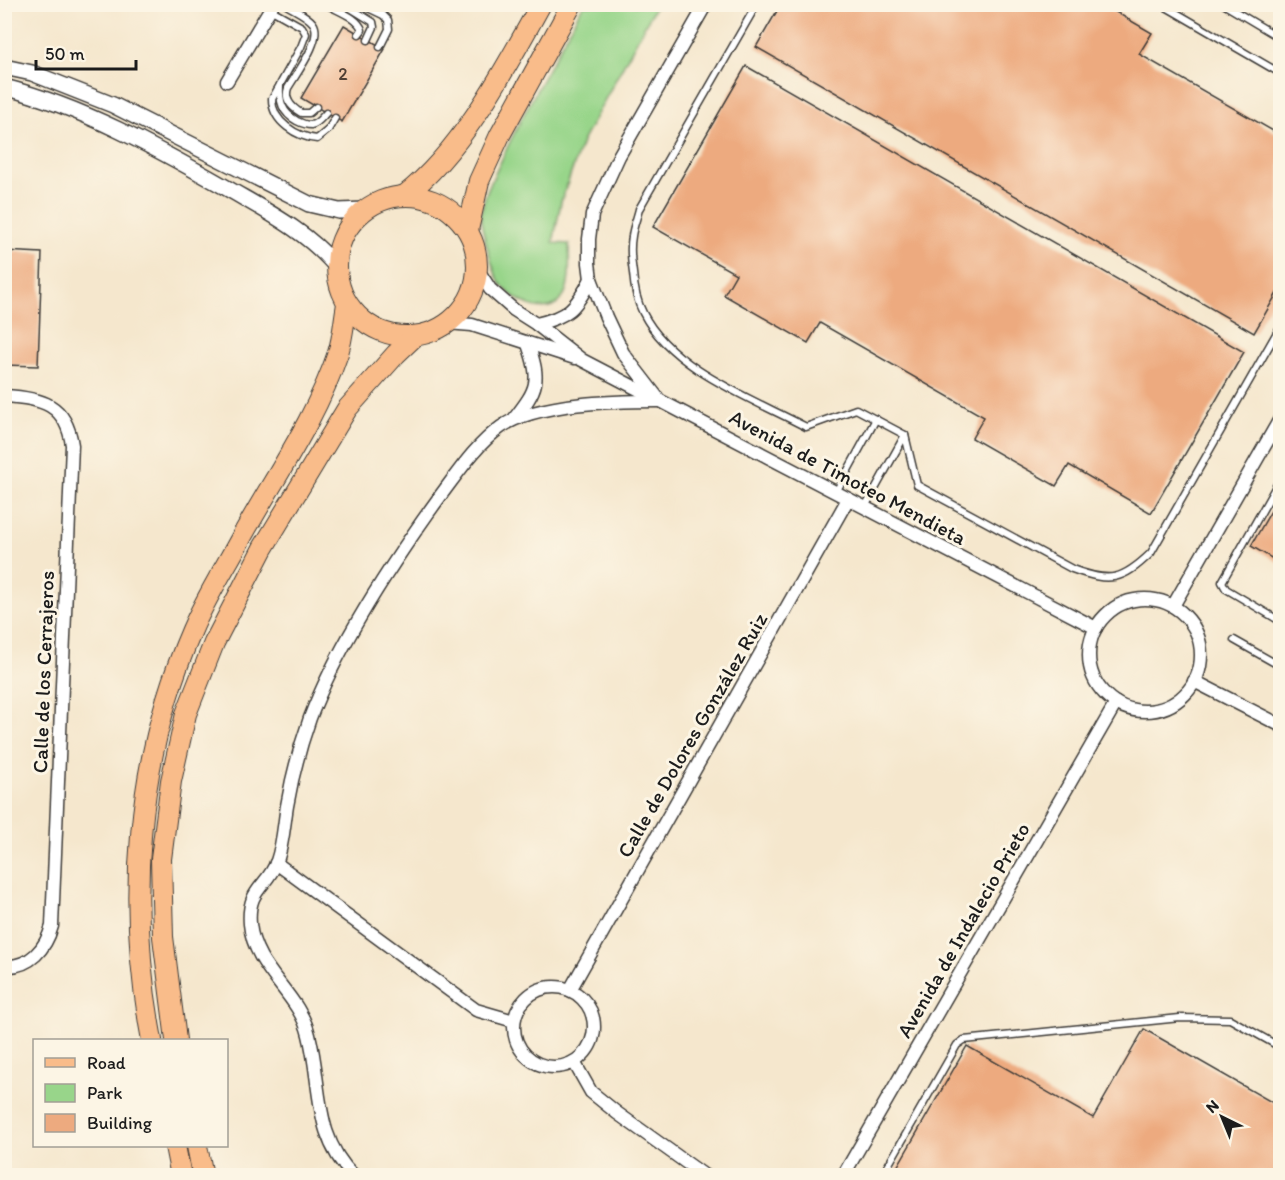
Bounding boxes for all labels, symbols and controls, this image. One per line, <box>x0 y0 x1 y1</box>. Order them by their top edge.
scale bar <box>36 33 136 71</box>
text: 50 m <box>45 43 85 65</box>
house number: 2 <box>338 63 348 85</box>
street label: Avenida de Timoteo Mendieta <box>725 404 971 550</box>
street label: Calle de los Cerrajeros <box>27 570 59 774</box>
street label: Calle de Dolores González Ruiz <box>612 608 773 862</box>
street label: Avenida de Indalecio Prieto <box>891 818 1035 1042</box>
legend <box>33 1039 228 1147</box>
text: Road <box>87 1052 126 1074</box>
text: Park <box>87 1082 122 1104</box>
north arrow <box>1192 1087 1252 1147</box>
text: N <box>1202 1096 1223 1117</box>
text: Building <box>87 1112 153 1134</box>

